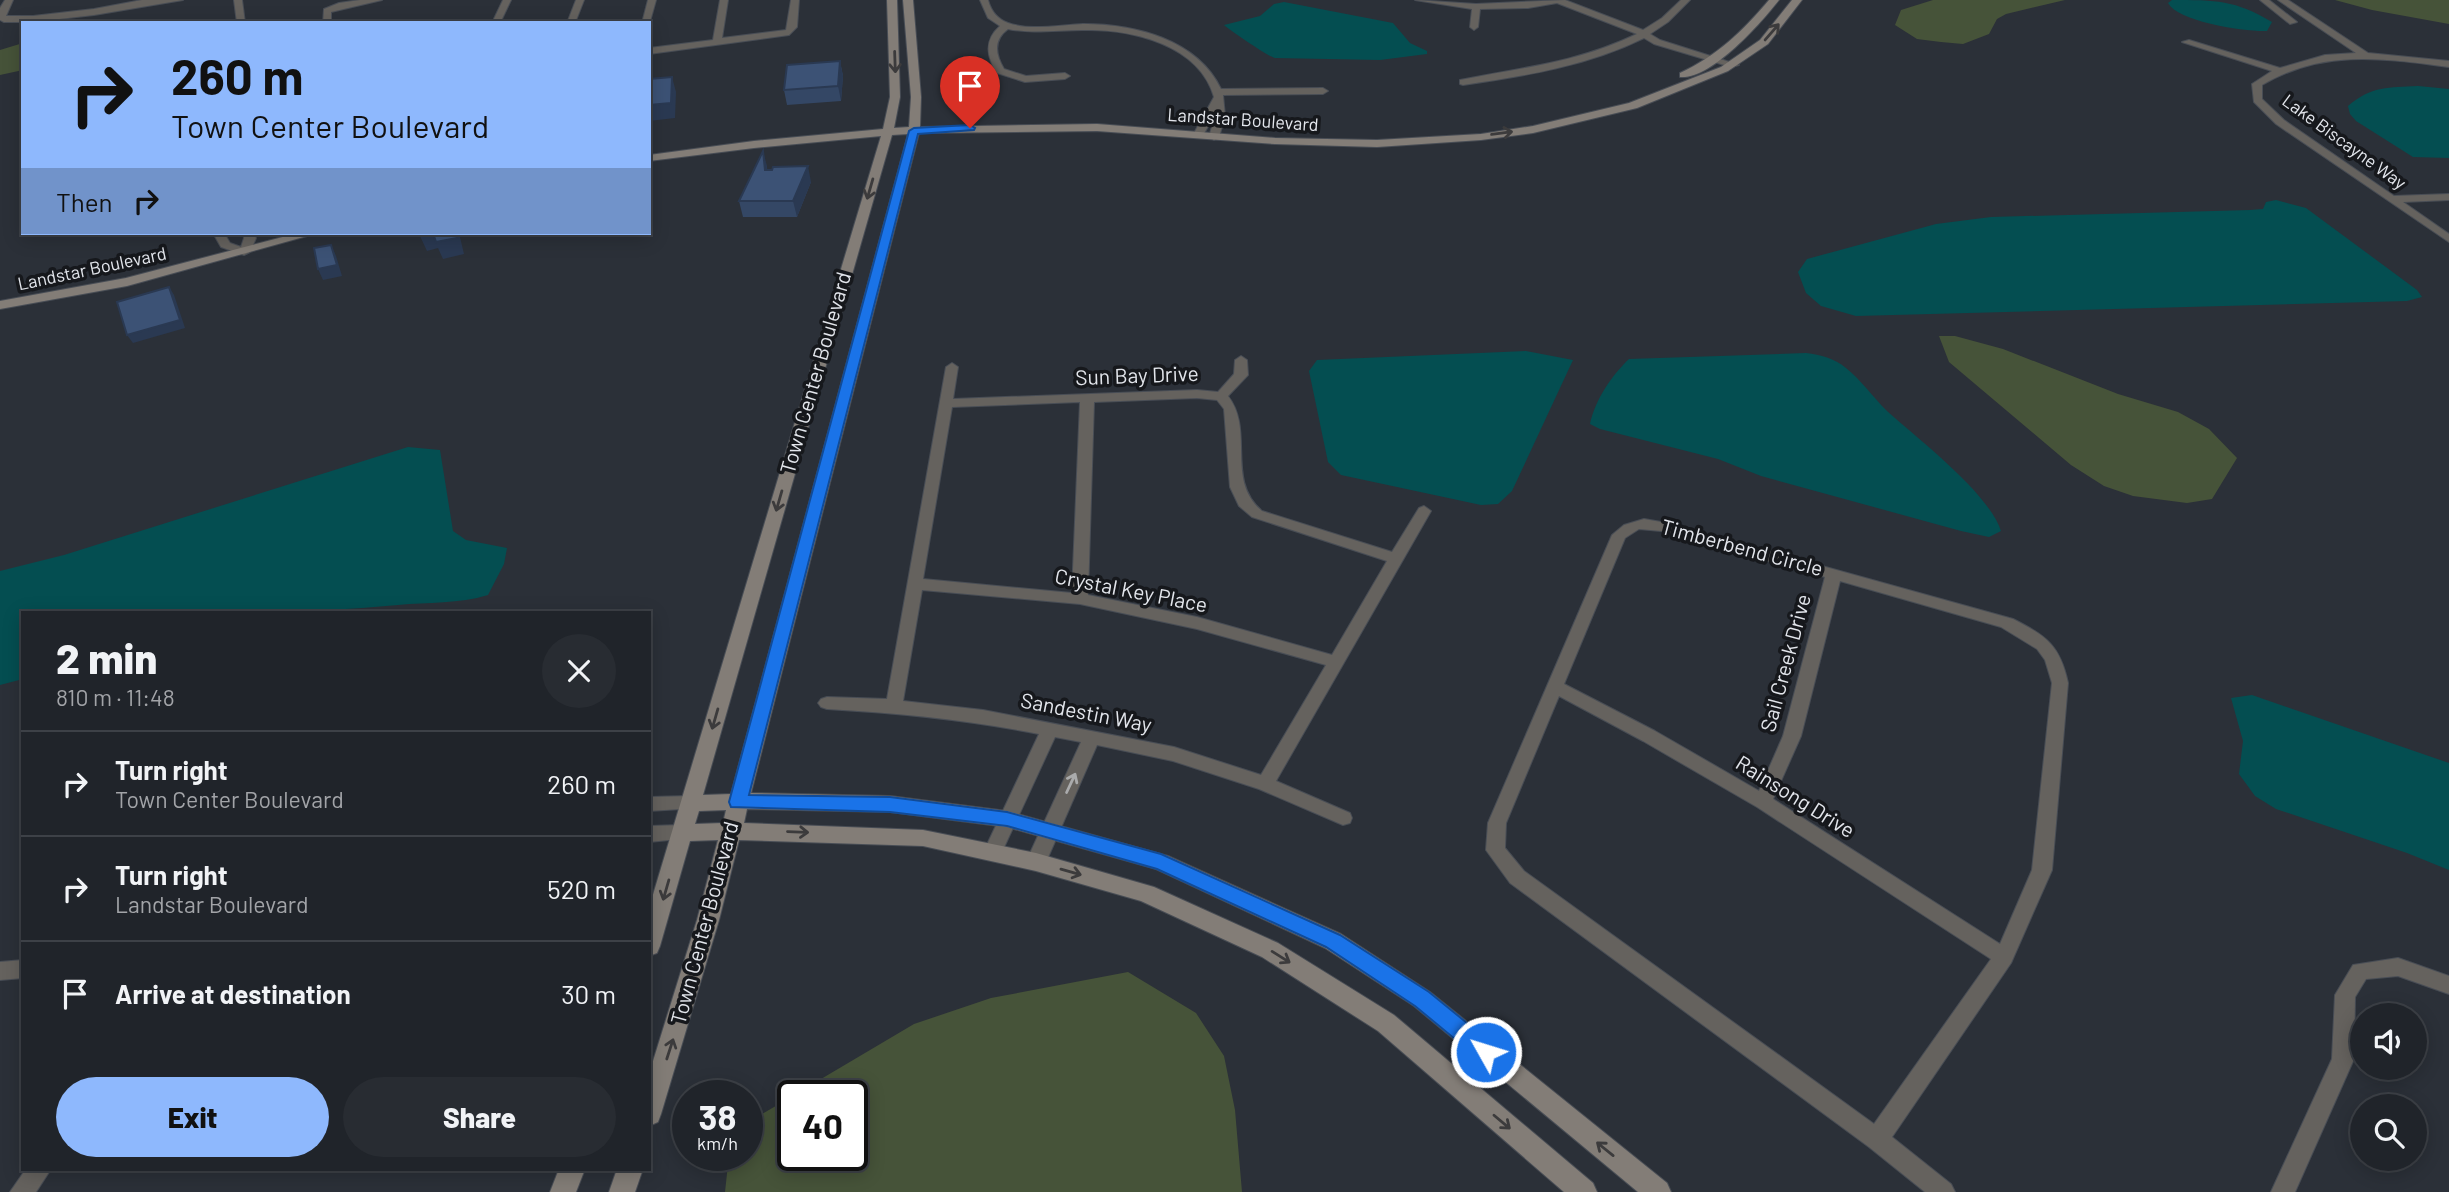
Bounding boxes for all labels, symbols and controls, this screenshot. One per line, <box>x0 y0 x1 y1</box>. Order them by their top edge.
one-way arrow <box>1764 24 1780 42</box>
text: 260 m <box>171 46 303 105</box>
icon: right <box>56 49 147 140</box>
one-way arrow <box>888 50 902 73</box>
pin <box>940 56 1000 128</box>
icon: arrive <box>951 67 989 105</box>
street label: Lake Biscayne Way <box>2278 89 2411 193</box>
street label: Landstar Boulevard <box>1167 103 1319 135</box>
text: Town Center Boulevard <box>171 106 489 144</box>
one-way arrow <box>1490 126 1513 139</box>
one-way arrow <box>863 177 876 199</box>
icon: right <box>127 182 165 220</box>
text: Then <box>56 186 113 217</box>
street label: Landstar Boulevard <box>15 242 168 295</box>
street label: Town Center Boulevard <box>774 269 855 476</box>
street label: Sun Bay Drive <box>1075 360 1199 389</box>
one-way arrow <box>772 490 785 512</box>
street label: Timberbend Circle <box>1659 513 1826 580</box>
street label: Crystal Key Place <box>1053 562 1210 617</box>
street label: Sail Creek Drive <box>1754 591 1815 734</box>
text: 2 min <box>56 632 157 682</box>
button: close <box>542 634 616 708</box>
text: 810 m · 11:48 <box>56 683 175 711</box>
street label: Sandestin Way <box>1019 687 1154 737</box>
one-way arrow <box>708 708 721 730</box>
street label: Rainsong Drive <box>1732 749 1860 842</box>
text: Turn right <box>115 754 228 785</box>
icon: right <box>56 765 94 803</box>
text: 260 m <box>547 768 616 799</box>
one-way arrow <box>1065 773 1078 794</box>
text: Town Center Boulevard <box>115 785 344 813</box>
street label: Town Center Boulevard <box>664 818 743 1027</box>
one-way arrow <box>787 826 810 839</box>
text: Turn right <box>115 859 228 890</box>
one-way arrow <box>1060 866 1082 879</box>
icon: right <box>56 870 94 908</box>
text: 520 m <box>547 873 616 904</box>
one-way arrow <box>658 878 671 900</box>
text: Landstar Boulevard <box>115 890 309 918</box>
one-way arrow <box>1271 950 1291 964</box>
icon: arrive <box>56 975 94 1013</box>
text: Arrive at destination <box>115 978 351 1009</box>
text: 30 m <box>561 978 616 1009</box>
map controls <box>2350 1003 2427 1171</box>
button: sound <box>2350 1003 2427 1080</box>
position arrow <box>1449 1015 1523 1089</box>
one-way arrow <box>664 1038 677 1060</box>
button: Exit <box>56 1077 329 1157</box>
button: Share <box>343 1077 616 1157</box>
speed limit sign: 40 <box>777 1080 868 1171</box>
button: search <box>2350 1094 2427 1171</box>
text: 38 <box>699 1095 736 1137</box>
one-way arrow <box>1493 1114 1511 1130</box>
text: km/h <box>697 1132 738 1154</box>
one-way arrow <box>1596 1141 1614 1157</box>

